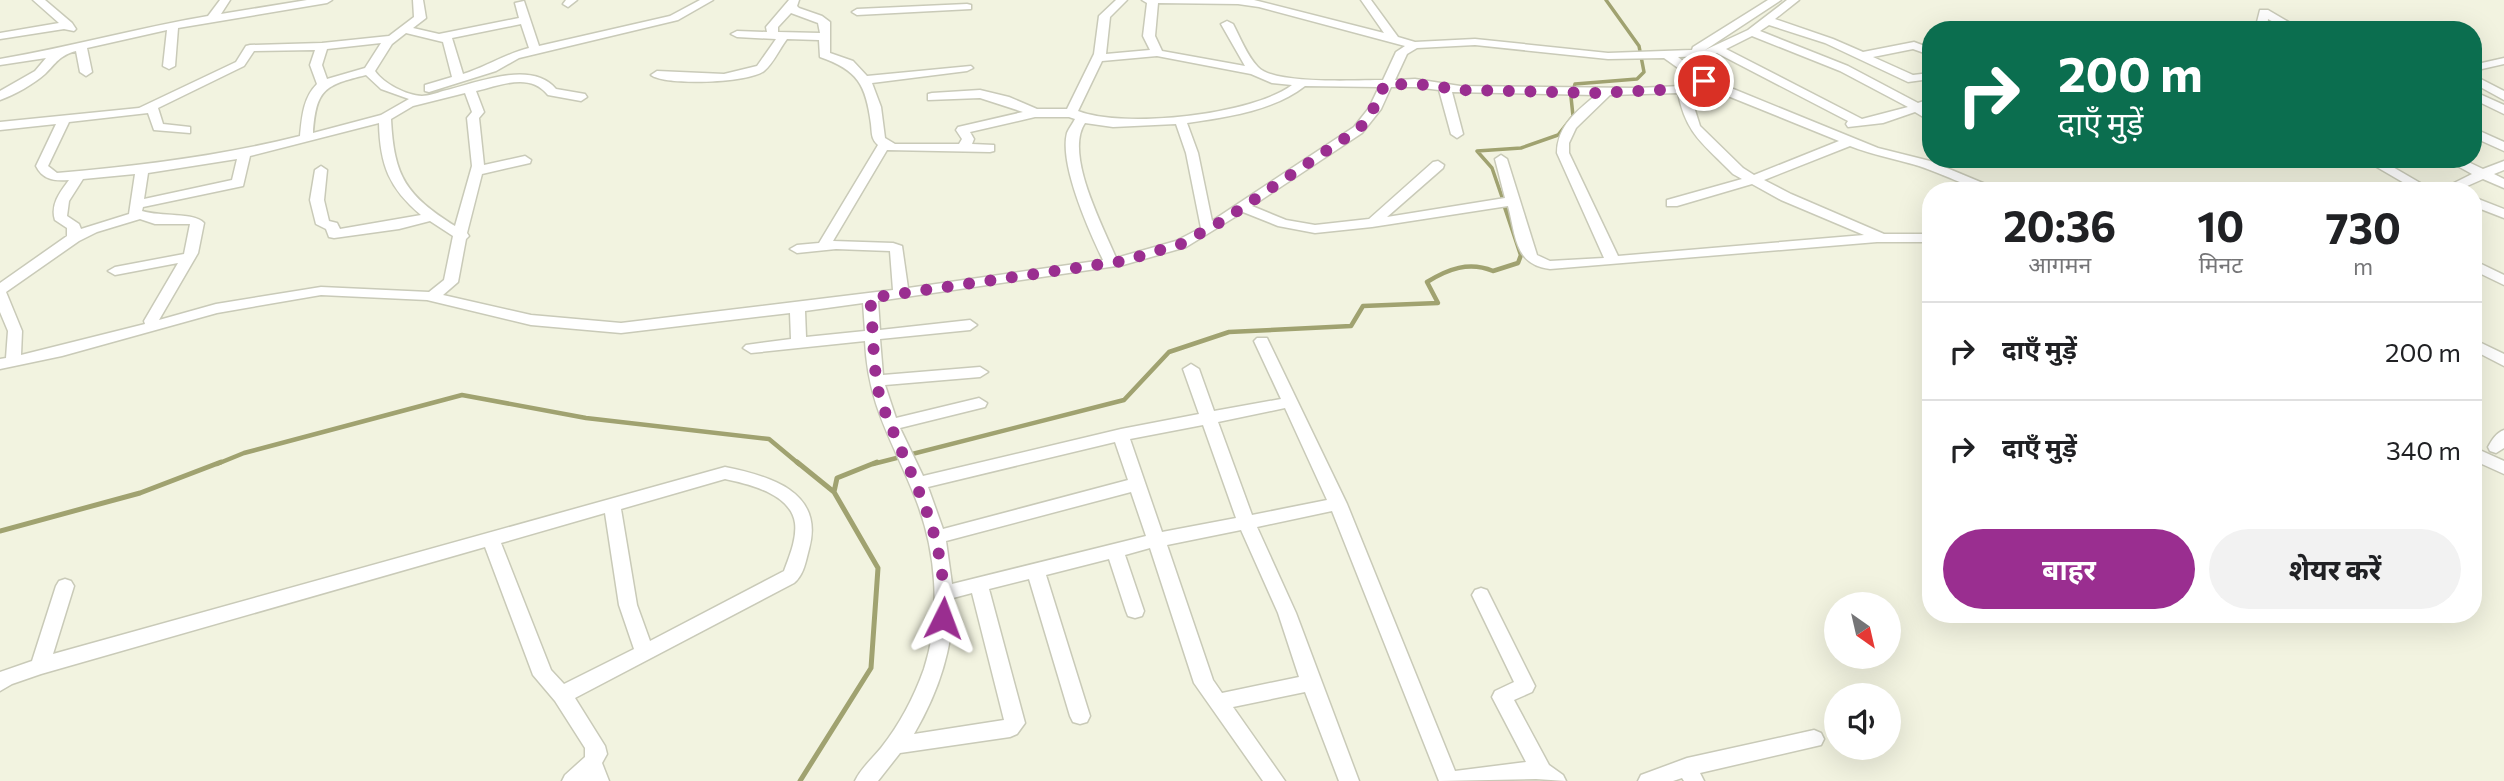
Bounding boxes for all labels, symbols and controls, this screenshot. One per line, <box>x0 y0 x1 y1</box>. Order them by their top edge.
text: 200 m <box>2058 42 2203 102</box>
icon: right <box>1943 49 2034 140</box>
pin <box>1674 51 1734 111</box>
icon: arrive <box>1685 62 1723 100</box>
text: दाएँ मुड़ें <box>2058 102 2143 142</box>
text: 20:36 <box>2003 199 2116 251</box>
text: 10 <box>2197 199 2244 251</box>
text: 730 <box>2325 201 2401 253</box>
text: आगमन <box>2028 250 2091 278</box>
text: मिनट <box>2199 250 2243 278</box>
text: m <box>2353 252 2373 280</box>
icon: right <box>1943 332 1981 370</box>
text: दाएँ मुड़ें <box>2002 333 2077 364</box>
text: 200 m <box>2385 336 2461 367</box>
icon: right <box>1943 430 1981 468</box>
text: दाएँ मुड़ें <box>2002 431 2077 462</box>
text: 340 m <box>2386 434 2461 465</box>
button: बाहर <box>1943 529 2195 609</box>
button: शेयर करें <box>2209 529 2461 609</box>
position arrow <box>906 581 980 655</box>
north arrow <box>1824 592 1900 668</box>
map controls <box>1824 592 1901 760</box>
button: sound <box>1824 683 1901 760</box>

